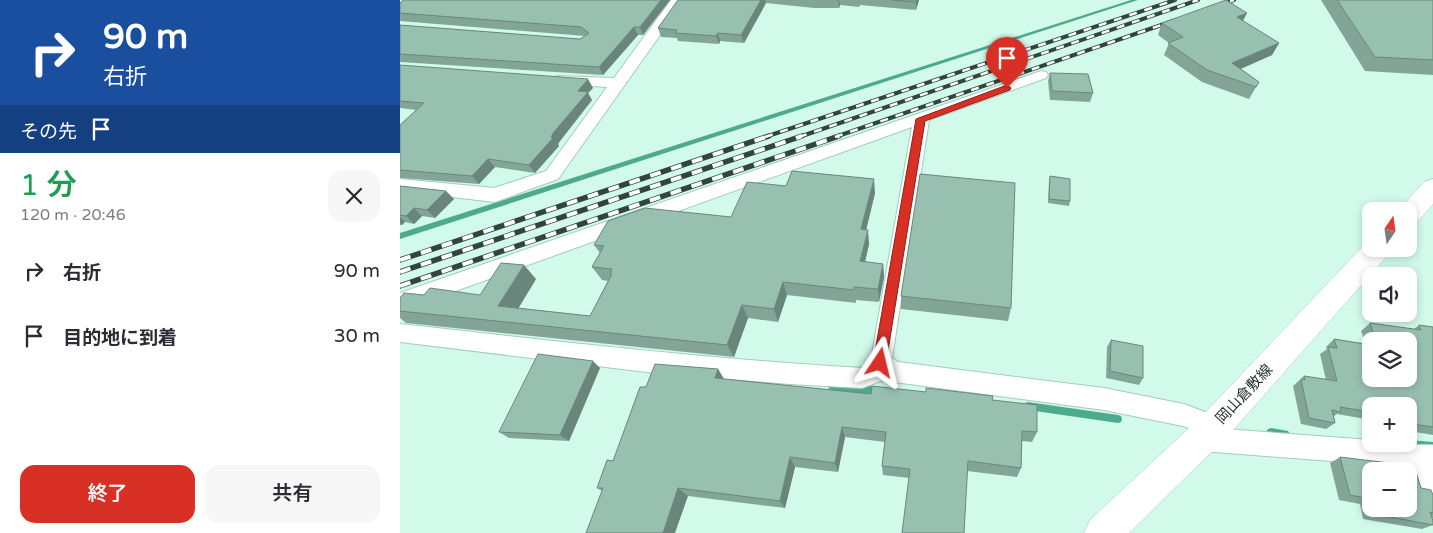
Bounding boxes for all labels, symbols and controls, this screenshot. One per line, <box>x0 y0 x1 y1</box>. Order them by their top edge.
text: 90 m <box>103 16 188 58</box>
icon: right <box>20 20 85 85</box>
pin <box>986 37 1028 88</box>
icon: arrive <box>993 44 1021 72</box>
text: 右折 <box>103 64 147 90</box>
icon: arrive <box>87 115 115 143</box>
text: その先 <box>20 121 77 143</box>
text: 1 分 <box>20 167 77 204</box>
button: close <box>328 170 380 222</box>
north arrow <box>1362 202 1418 258</box>
map controls <box>1362 202 1417 517</box>
text: 120 m · 20:46 <box>20 205 126 225</box>
icon: right <box>20 257 48 285</box>
text: 90 m <box>334 260 380 282</box>
text: 右折 <box>63 262 101 284</box>
button: sound <box>1362 267 1417 322</box>
icon: arrive <box>20 322 48 350</box>
text: 30 m <box>334 325 380 347</box>
text: 目的地に到着 <box>63 327 177 349</box>
button: layers <box>1362 332 1417 387</box>
position arrow <box>853 336 905 388</box>
street label: 岡山倉敷線 <box>1212 360 1276 428</box>
button: + <box>1362 397 1417 452</box>
button: − <box>1362 462 1417 517</box>
button: 終了 <box>20 465 195 523</box>
button: 共有 <box>205 465 380 523</box>

